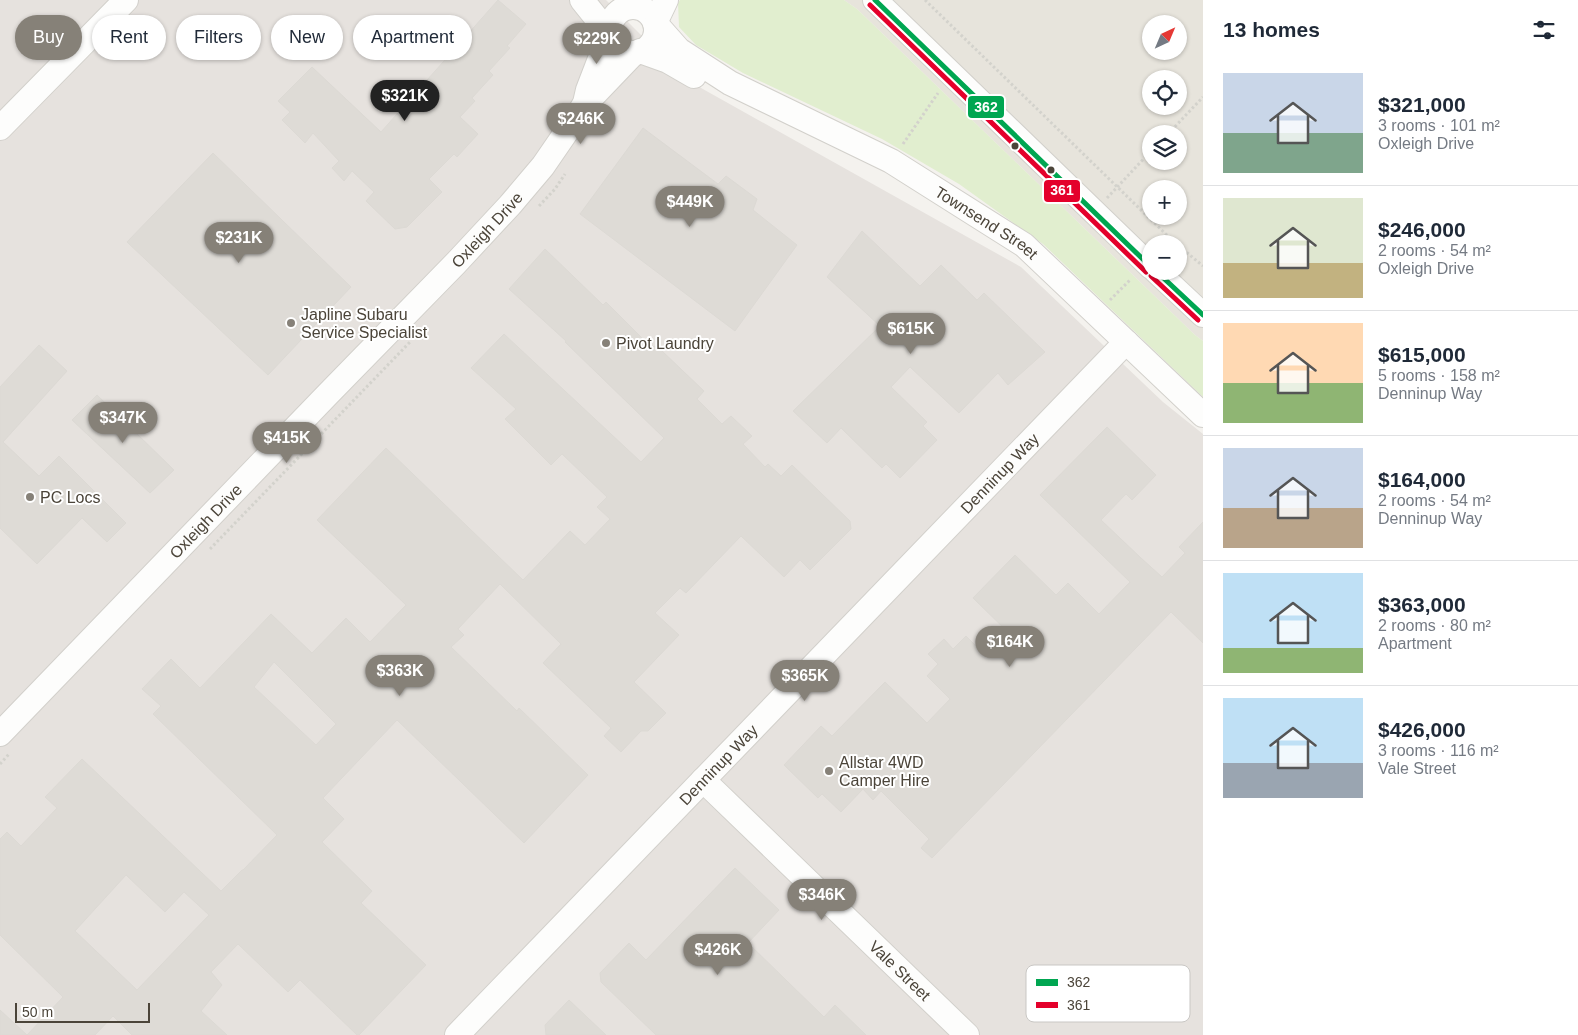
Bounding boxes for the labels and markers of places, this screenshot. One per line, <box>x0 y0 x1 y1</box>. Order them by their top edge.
pin: $229K <box>562 22 632 65</box>
pin: $321K <box>370 80 440 122</box>
pin: $246K <box>546 102 616 145</box>
unlabelled marker <box>1010 141 1020 151</box>
unlabelled marker <box>1046 165 1056 175</box>
pin: $449K <box>655 186 725 228</box>
pin: $231K <box>204 222 274 264</box>
place label: Japline Subaru Service Specialist <box>301 306 428 341</box>
pin: $615K <box>876 312 946 355</box>
marker: Japline Subaru Service Specialist <box>285 317 297 329</box>
place label: Pivot Laundry <box>616 335 714 352</box>
marker: Pivot Laundry <box>600 337 612 349</box>
pin: $347K <box>88 402 158 444</box>
pin: $415K <box>252 422 322 464</box>
place label: PC Locs <box>40 489 100 506</box>
marker: PC Locs <box>24 491 36 503</box>
pin: $164K <box>975 626 1045 668</box>
pin: $363K <box>365 654 435 697</box>
pin: $365K <box>770 660 840 702</box>
place label: Allstar 4WD Camper Hire <box>839 754 930 789</box>
marker: Allstar 4WD Camper Hire <box>823 765 835 777</box>
pin: $346K <box>787 878 857 921</box>
pin: $426K <box>683 934 753 976</box>

